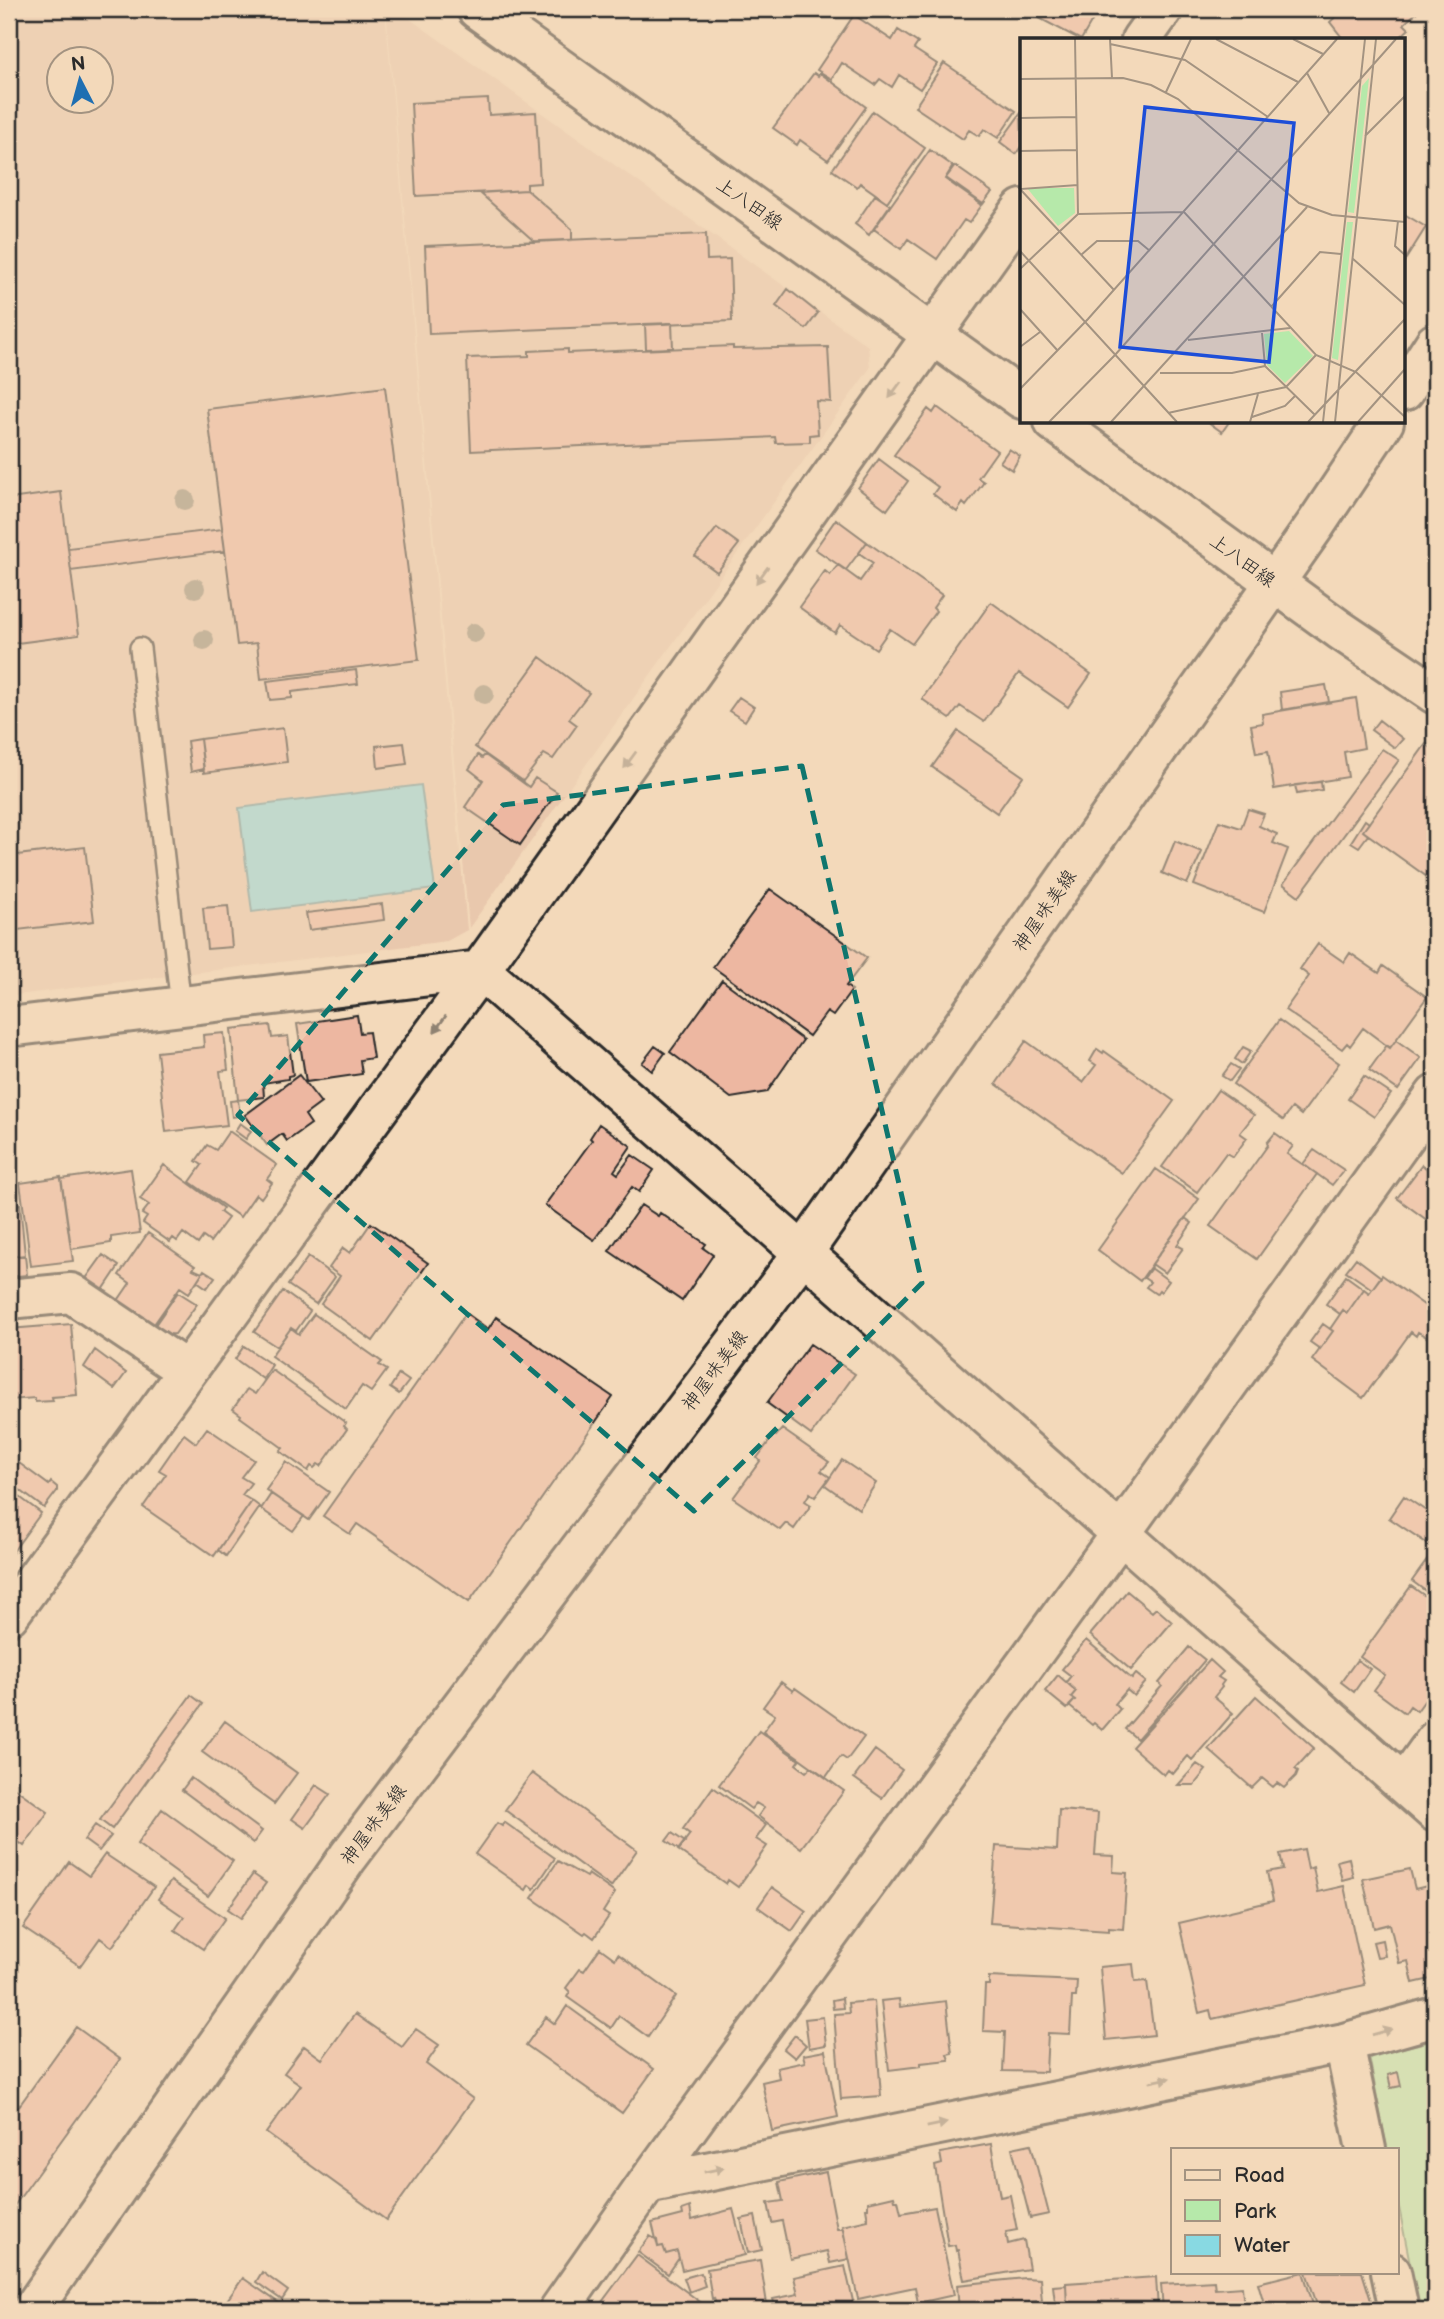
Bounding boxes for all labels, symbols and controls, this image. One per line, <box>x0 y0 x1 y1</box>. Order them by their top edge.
inset map <box>1020 38 1406 424</box>
north arrow <box>46 46 116 116</box>
text: N <box>70 52 87 77</box>
street label: 上八田線 <box>711 173 787 235</box>
one-way arrow <box>888 381 902 399</box>
street label: 上八田線 <box>1205 530 1280 593</box>
one-way arrow <box>755 566 769 584</box>
one-way arrow <box>623 751 637 769</box>
street label: 神屋味美線 <box>1009 865 1082 956</box>
one-way arrow <box>433 1015 447 1033</box>
street label: 神屋味美線 <box>677 1326 753 1416</box>
street label: 神屋味美線 <box>336 1780 412 1870</box>
one-way arrow <box>1372 2026 1394 2037</box>
one-way arrow <box>1149 2074 1171 2085</box>
one-way arrow <box>926 2120 948 2131</box>
legend <box>1171 2148 1398 2274</box>
text: Road <box>1234 2163 1285 2188</box>
one-way arrow <box>703 2165 725 2176</box>
text: Park <box>1234 2199 1277 2224</box>
text: Water <box>1234 2233 1290 2258</box>

